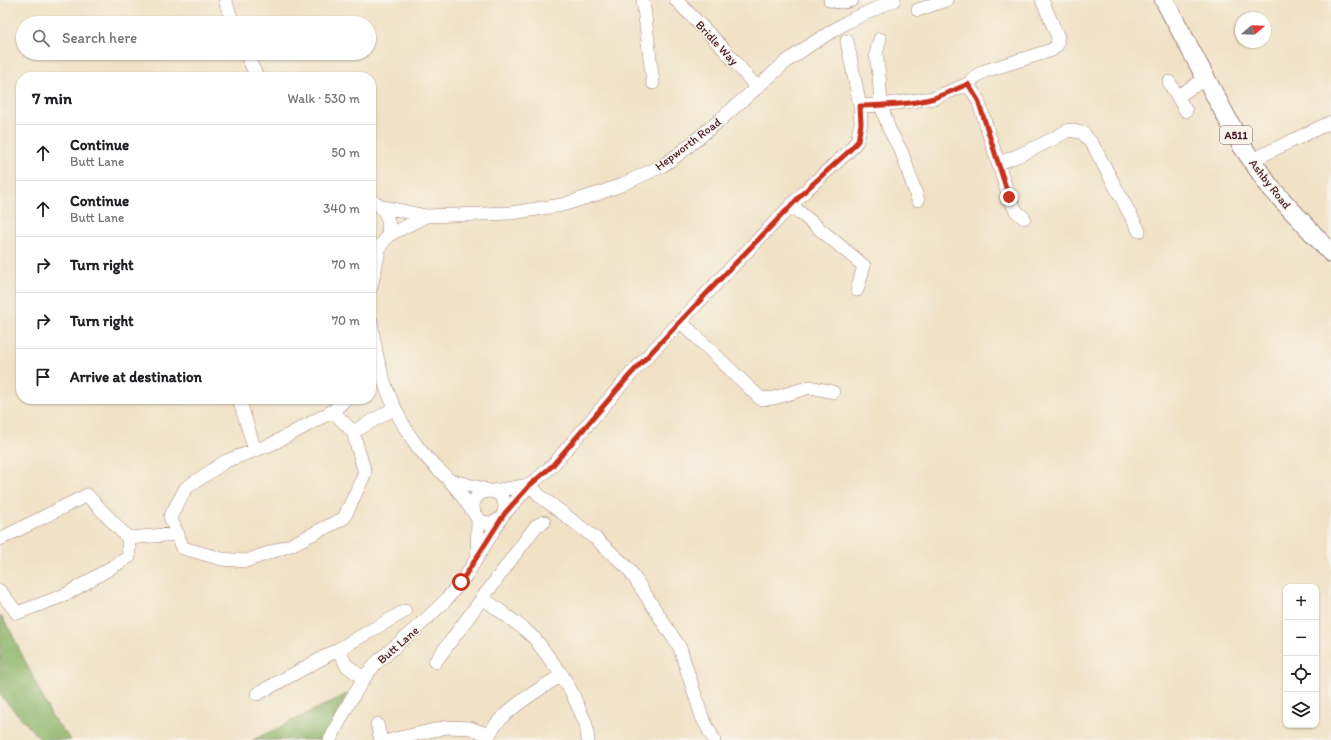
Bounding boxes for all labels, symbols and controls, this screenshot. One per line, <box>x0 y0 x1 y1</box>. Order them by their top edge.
north arrow <box>1235 12 1271 48</box>
search box <box>16 16 376 60</box>
street label: Bridle Way <box>693 18 741 68</box>
icon: search <box>30 27 52 49</box>
text: Search here <box>62 29 137 47</box>
text: 7 min <box>32 88 72 108</box>
text: Walk · 530 m <box>288 91 360 106</box>
street label: Hepworth Road <box>652 114 724 173</box>
road number: A511 <box>1220 126 1252 144</box>
text: Continue <box>70 136 129 154</box>
icon: ahead <box>32 142 54 164</box>
text: 50 m <box>331 145 360 160</box>
text: Butt Lane <box>70 154 124 169</box>
street label: Ashby Road <box>1246 156 1294 212</box>
route end <box>1000 188 1018 206</box>
text: Continue <box>70 192 129 210</box>
icon: ahead <box>32 198 54 220</box>
text: 340 m <box>323 201 360 216</box>
text: Butt Lane <box>70 210 124 225</box>
icon: right <box>32 254 54 276</box>
text: Turn right <box>70 256 134 274</box>
text: 70 m <box>332 257 360 272</box>
icon: right <box>32 310 54 332</box>
text: Turn right <box>70 312 134 330</box>
text: 70 m <box>332 313 360 328</box>
icon: arrive <box>32 366 54 388</box>
text: Arrive at destination <box>70 368 202 386</box>
route start <box>452 573 470 591</box>
map controls <box>1283 584 1319 728</box>
button: + <box>1283 584 1319 620</box>
button: − <box>1283 620 1319 656</box>
street label: Butt Lane <box>374 623 422 667</box>
button: locate <box>1283 656 1319 692</box>
button: layers <box>1283 692 1319 728</box>

